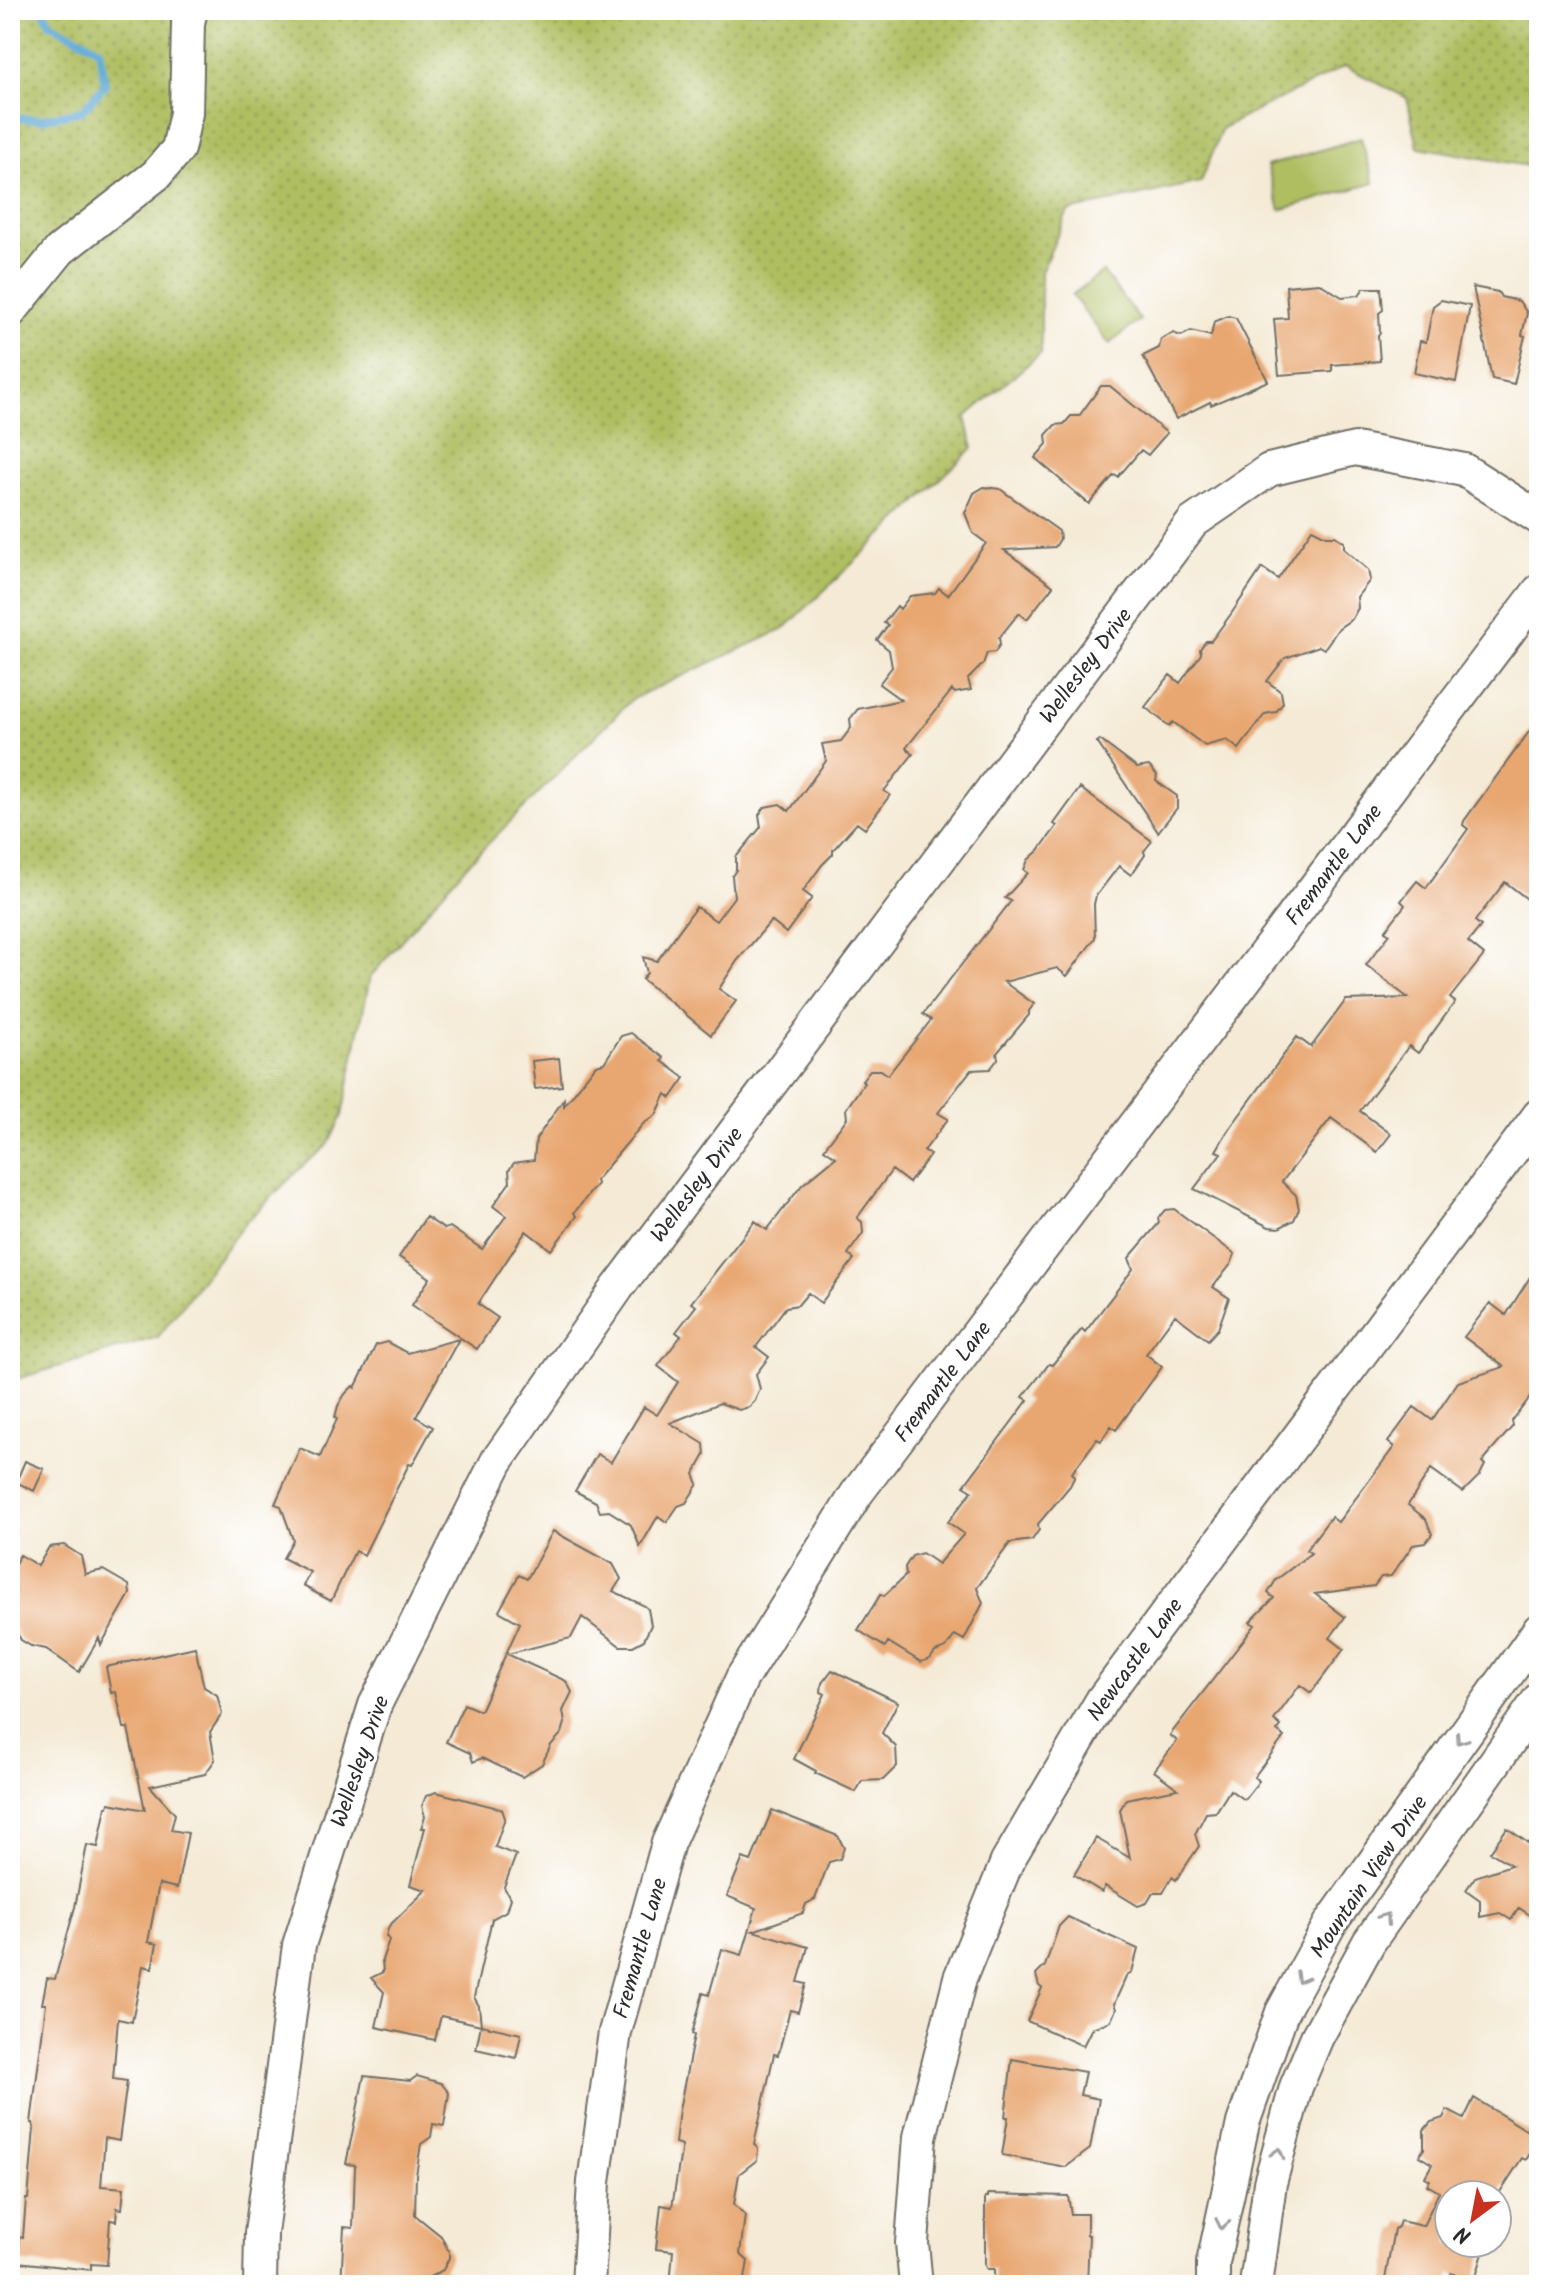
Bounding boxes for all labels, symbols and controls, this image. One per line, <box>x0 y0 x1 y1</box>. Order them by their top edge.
street label: Wellesley Drive <box>1032 601 1142 732</box>
street label: Fremantle Lane <box>1277 797 1393 934</box>
street label: Wellesley Drive <box>643 1120 753 1251</box>
street label: Fremantle Lane <box>886 1314 1002 1451</box>
street label: Newcastle Lane <box>1079 1591 1193 1730</box>
street label: Wellesley Drive <box>322 1691 400 1833</box>
one-way arrow <box>1456 1730 1471 1744</box>
street label: Mountain View Drive <box>1302 1789 1438 1966</box>
street label: Fremantle Lane <box>605 1874 678 2023</box>
one-way arrow <box>1375 1913 1390 1927</box>
one-way arrow <box>1295 1969 1311 1983</box>
one-way arrow <box>1269 2147 1286 2161</box>
north arrow <box>1433 2179 1513 2259</box>
text: N <box>1448 2215 1479 2252</box>
one-way arrow <box>1214 2217 1231 2230</box>

